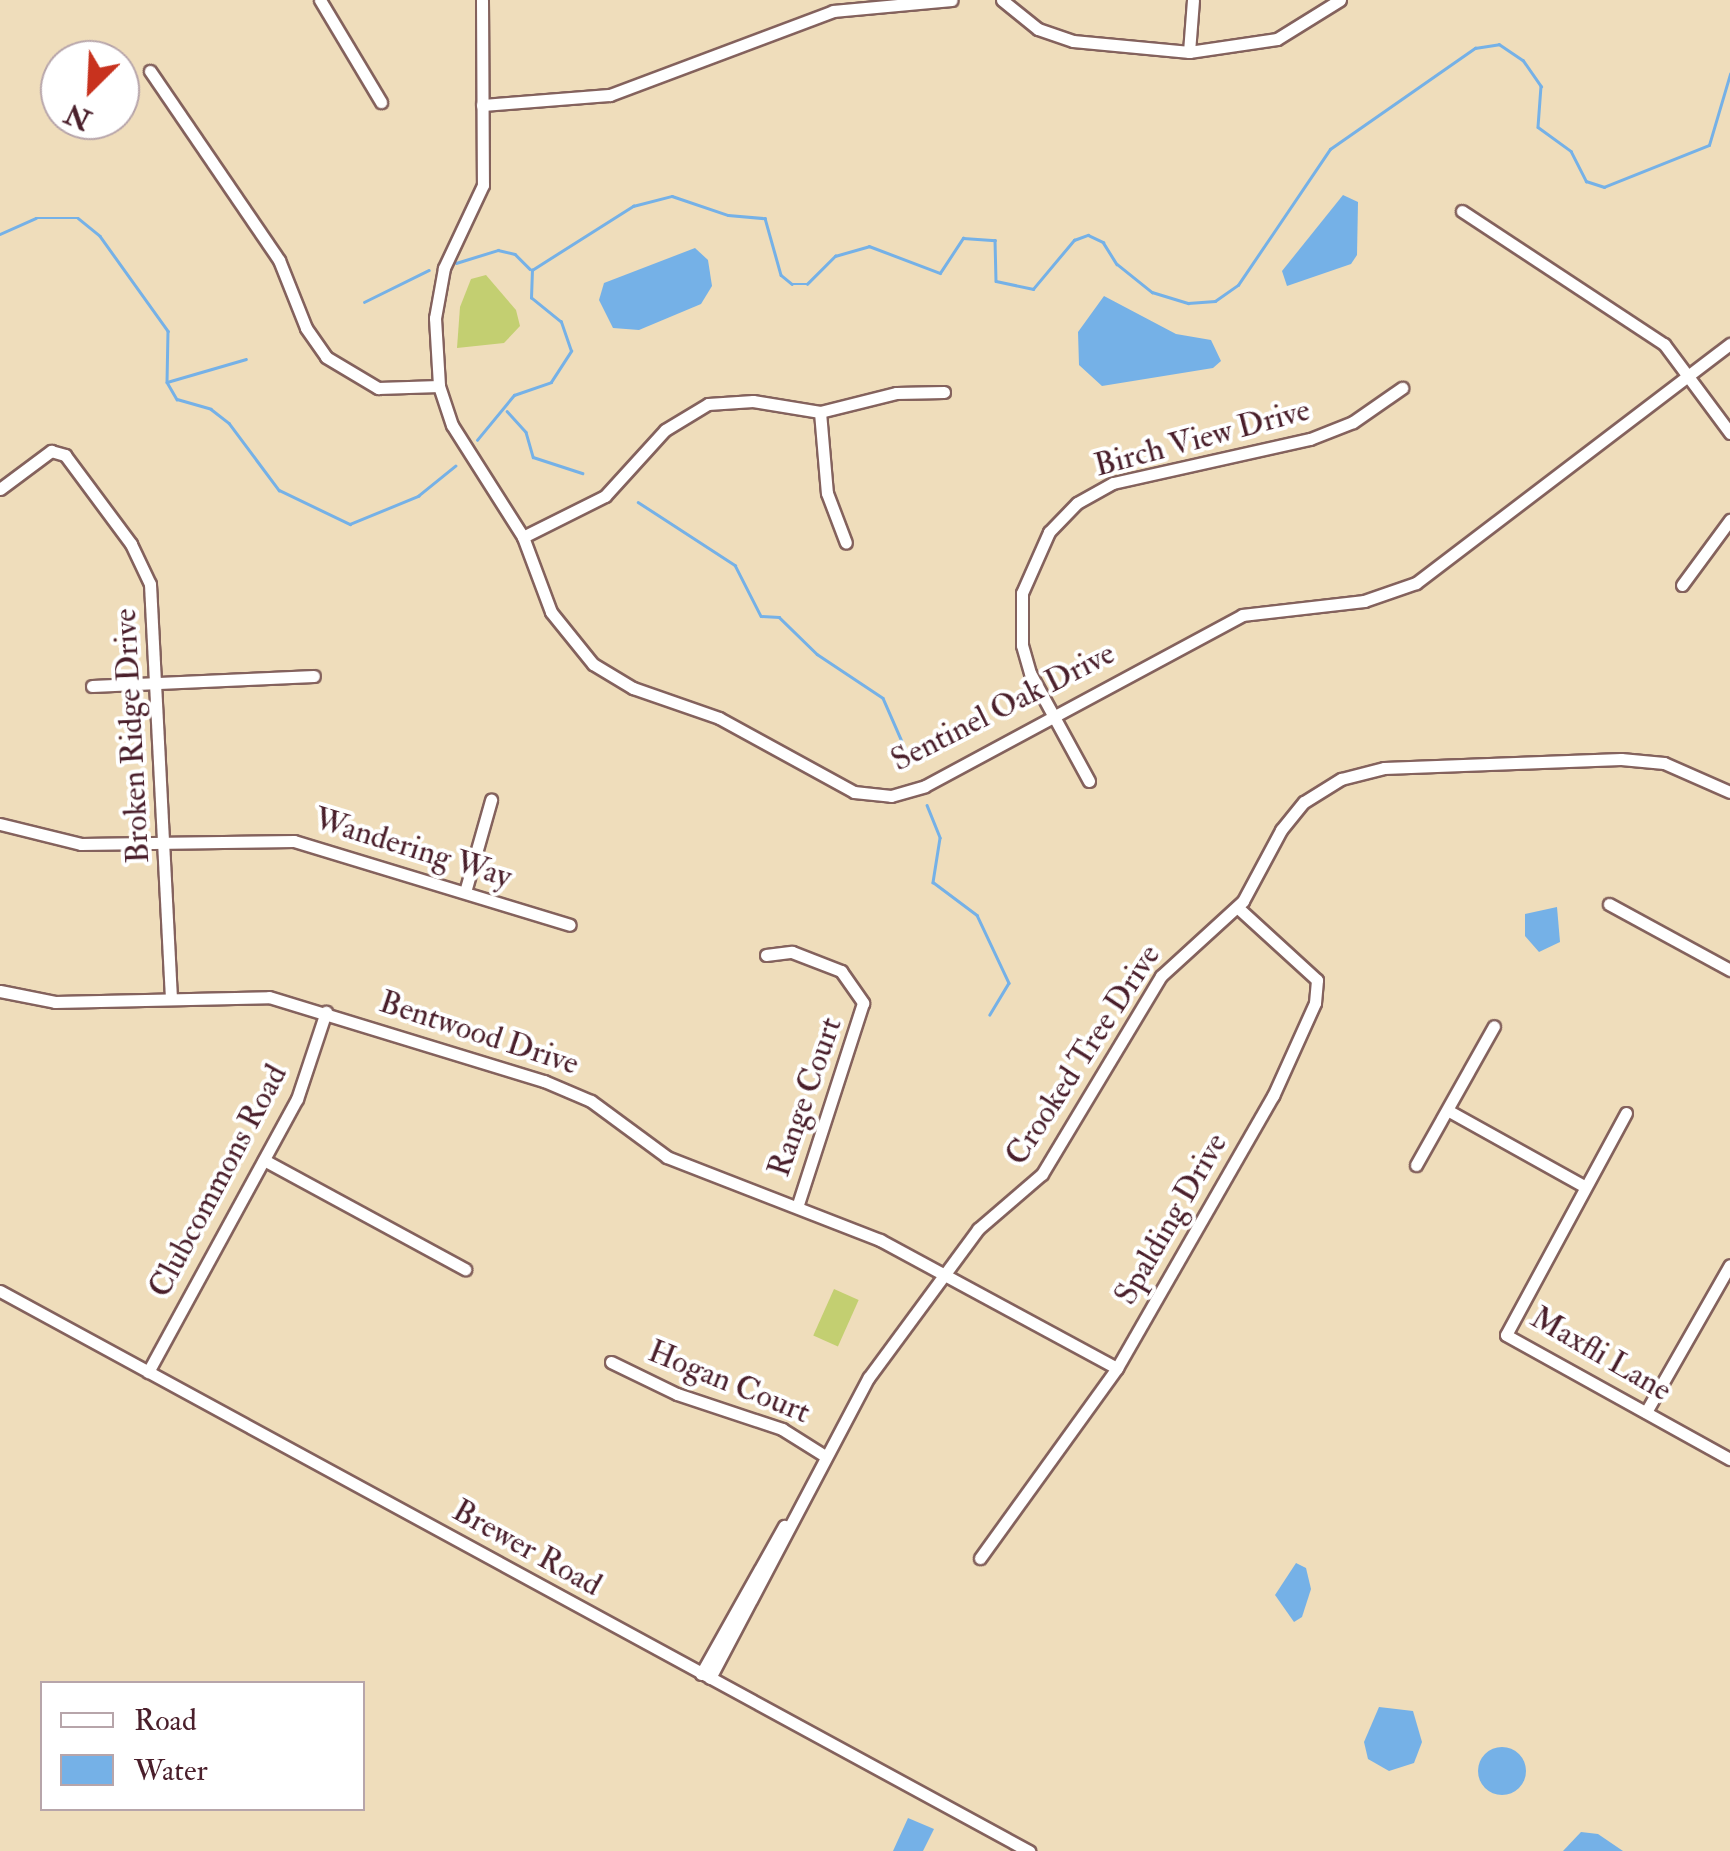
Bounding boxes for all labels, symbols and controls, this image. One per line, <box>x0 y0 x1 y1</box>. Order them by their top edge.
north arrow <box>40 40 140 140</box>
text: N <box>60 95 97 137</box>
street label: Birch View Drive <box>1090 391 1314 485</box>
street label: Broken Ridge Drive <box>106 607 158 865</box>
street label: Sentinel Oak Drive <box>885 634 1121 780</box>
street label: Wandering Way <box>310 800 516 896</box>
street label: Crooked Tree Drive <box>997 938 1169 1172</box>
street label: Bentwood Drive <box>375 983 583 1083</box>
street label: Range Court <box>760 1012 850 1182</box>
street label: Clubcommons Road <box>141 1058 295 1304</box>
street label: Spalding Drive <box>1106 1126 1236 1312</box>
street label: Maxfli Lane <box>1524 1298 1678 1410</box>
street label: Hogan Court <box>643 1332 815 1432</box>
street label: Brewer Road <box>446 1491 608 1605</box>
legend <box>40 1681 365 1811</box>
text: Road <box>134 1702 197 1739</box>
text: Water <box>134 1752 208 1789</box>

